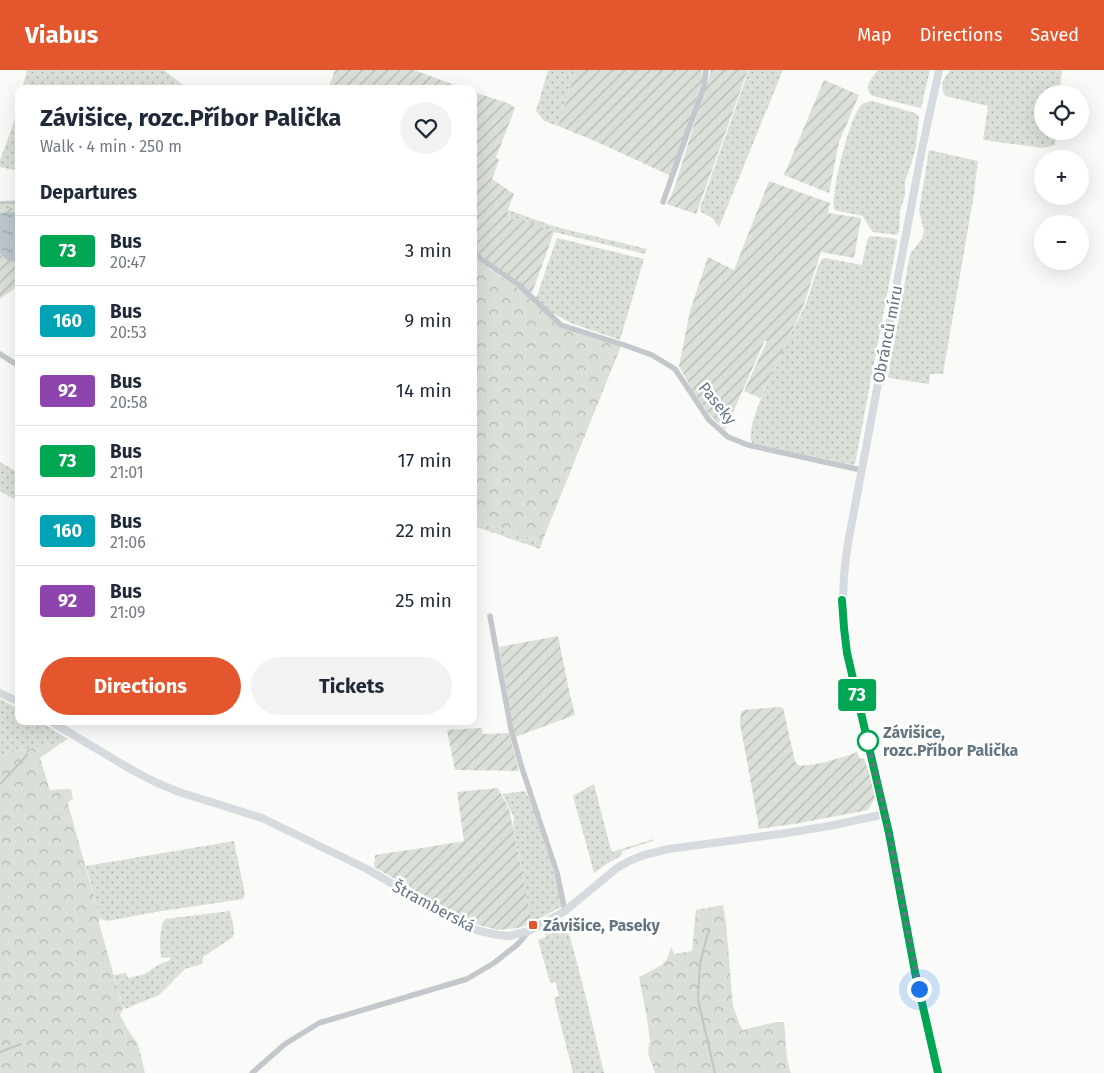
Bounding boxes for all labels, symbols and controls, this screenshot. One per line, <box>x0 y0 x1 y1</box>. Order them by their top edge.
text: Viabus <box>25 21 98 49</box>
text: Map <box>857 24 892 46</box>
text: Directions <box>920 24 1002 46</box>
text: Saved <box>1030 24 1079 46</box>
map controls <box>1034 85 1089 270</box>
button: locate <box>1034 85 1089 140</box>
button: heart <box>400 102 452 154</box>
text: Závišice, rozc.Příbor Palička <box>40 104 342 132</box>
text: Walk · 4 min · 250 m <box>40 137 182 156</box>
button: + <box>1034 150 1089 205</box>
text: Departures <box>40 181 137 204</box>
button: − <box>1034 215 1089 270</box>
text: Bus <box>110 230 142 253</box>
text: 3 min <box>405 239 452 262</box>
text: 73 <box>59 240 76 262</box>
text: 20:47 <box>110 253 146 272</box>
street label: Obránců míru <box>869 284 906 385</box>
text: Bus <box>110 300 142 323</box>
text: 9 min <box>404 309 452 332</box>
text: 160 <box>53 310 82 332</box>
text: 20:53 <box>110 323 147 342</box>
text: Bus <box>110 370 142 393</box>
street label: Paseky <box>695 378 741 429</box>
text: 14 min <box>396 379 452 402</box>
text: 92 <box>58 380 77 402</box>
text: 20:58 <box>110 393 148 412</box>
text: Bus <box>110 440 142 463</box>
text: 17 min <box>398 449 452 472</box>
text: 73 <box>59 450 76 472</box>
text: 21:01 <box>110 463 144 482</box>
text: Bus <box>110 510 142 533</box>
text: 22 min <box>395 519 452 542</box>
text: 160 <box>53 520 82 542</box>
text: 21:06 <box>110 533 146 552</box>
text: Bus <box>110 580 142 603</box>
text: 25 min <box>395 589 452 612</box>
text: 92 <box>58 590 77 612</box>
text: 21:09 <box>110 603 145 622</box>
button: Directions <box>40 657 241 715</box>
button: Tickets <box>251 657 452 715</box>
line badge: 73 <box>834 679 880 711</box>
text: 73 <box>848 684 866 706</box>
place label: Závišice, rozc.Příbor Palička <box>883 723 1019 760</box>
marker: Závišice, rozc.Příbor Palička <box>857 730 879 752</box>
street label: Štramberská <box>389 876 479 936</box>
place label: Závišice, Paseky <box>543 916 660 935</box>
marker: Závišice, Paseky <box>527 919 539 931</box>
your location <box>907 977 932 1002</box>

